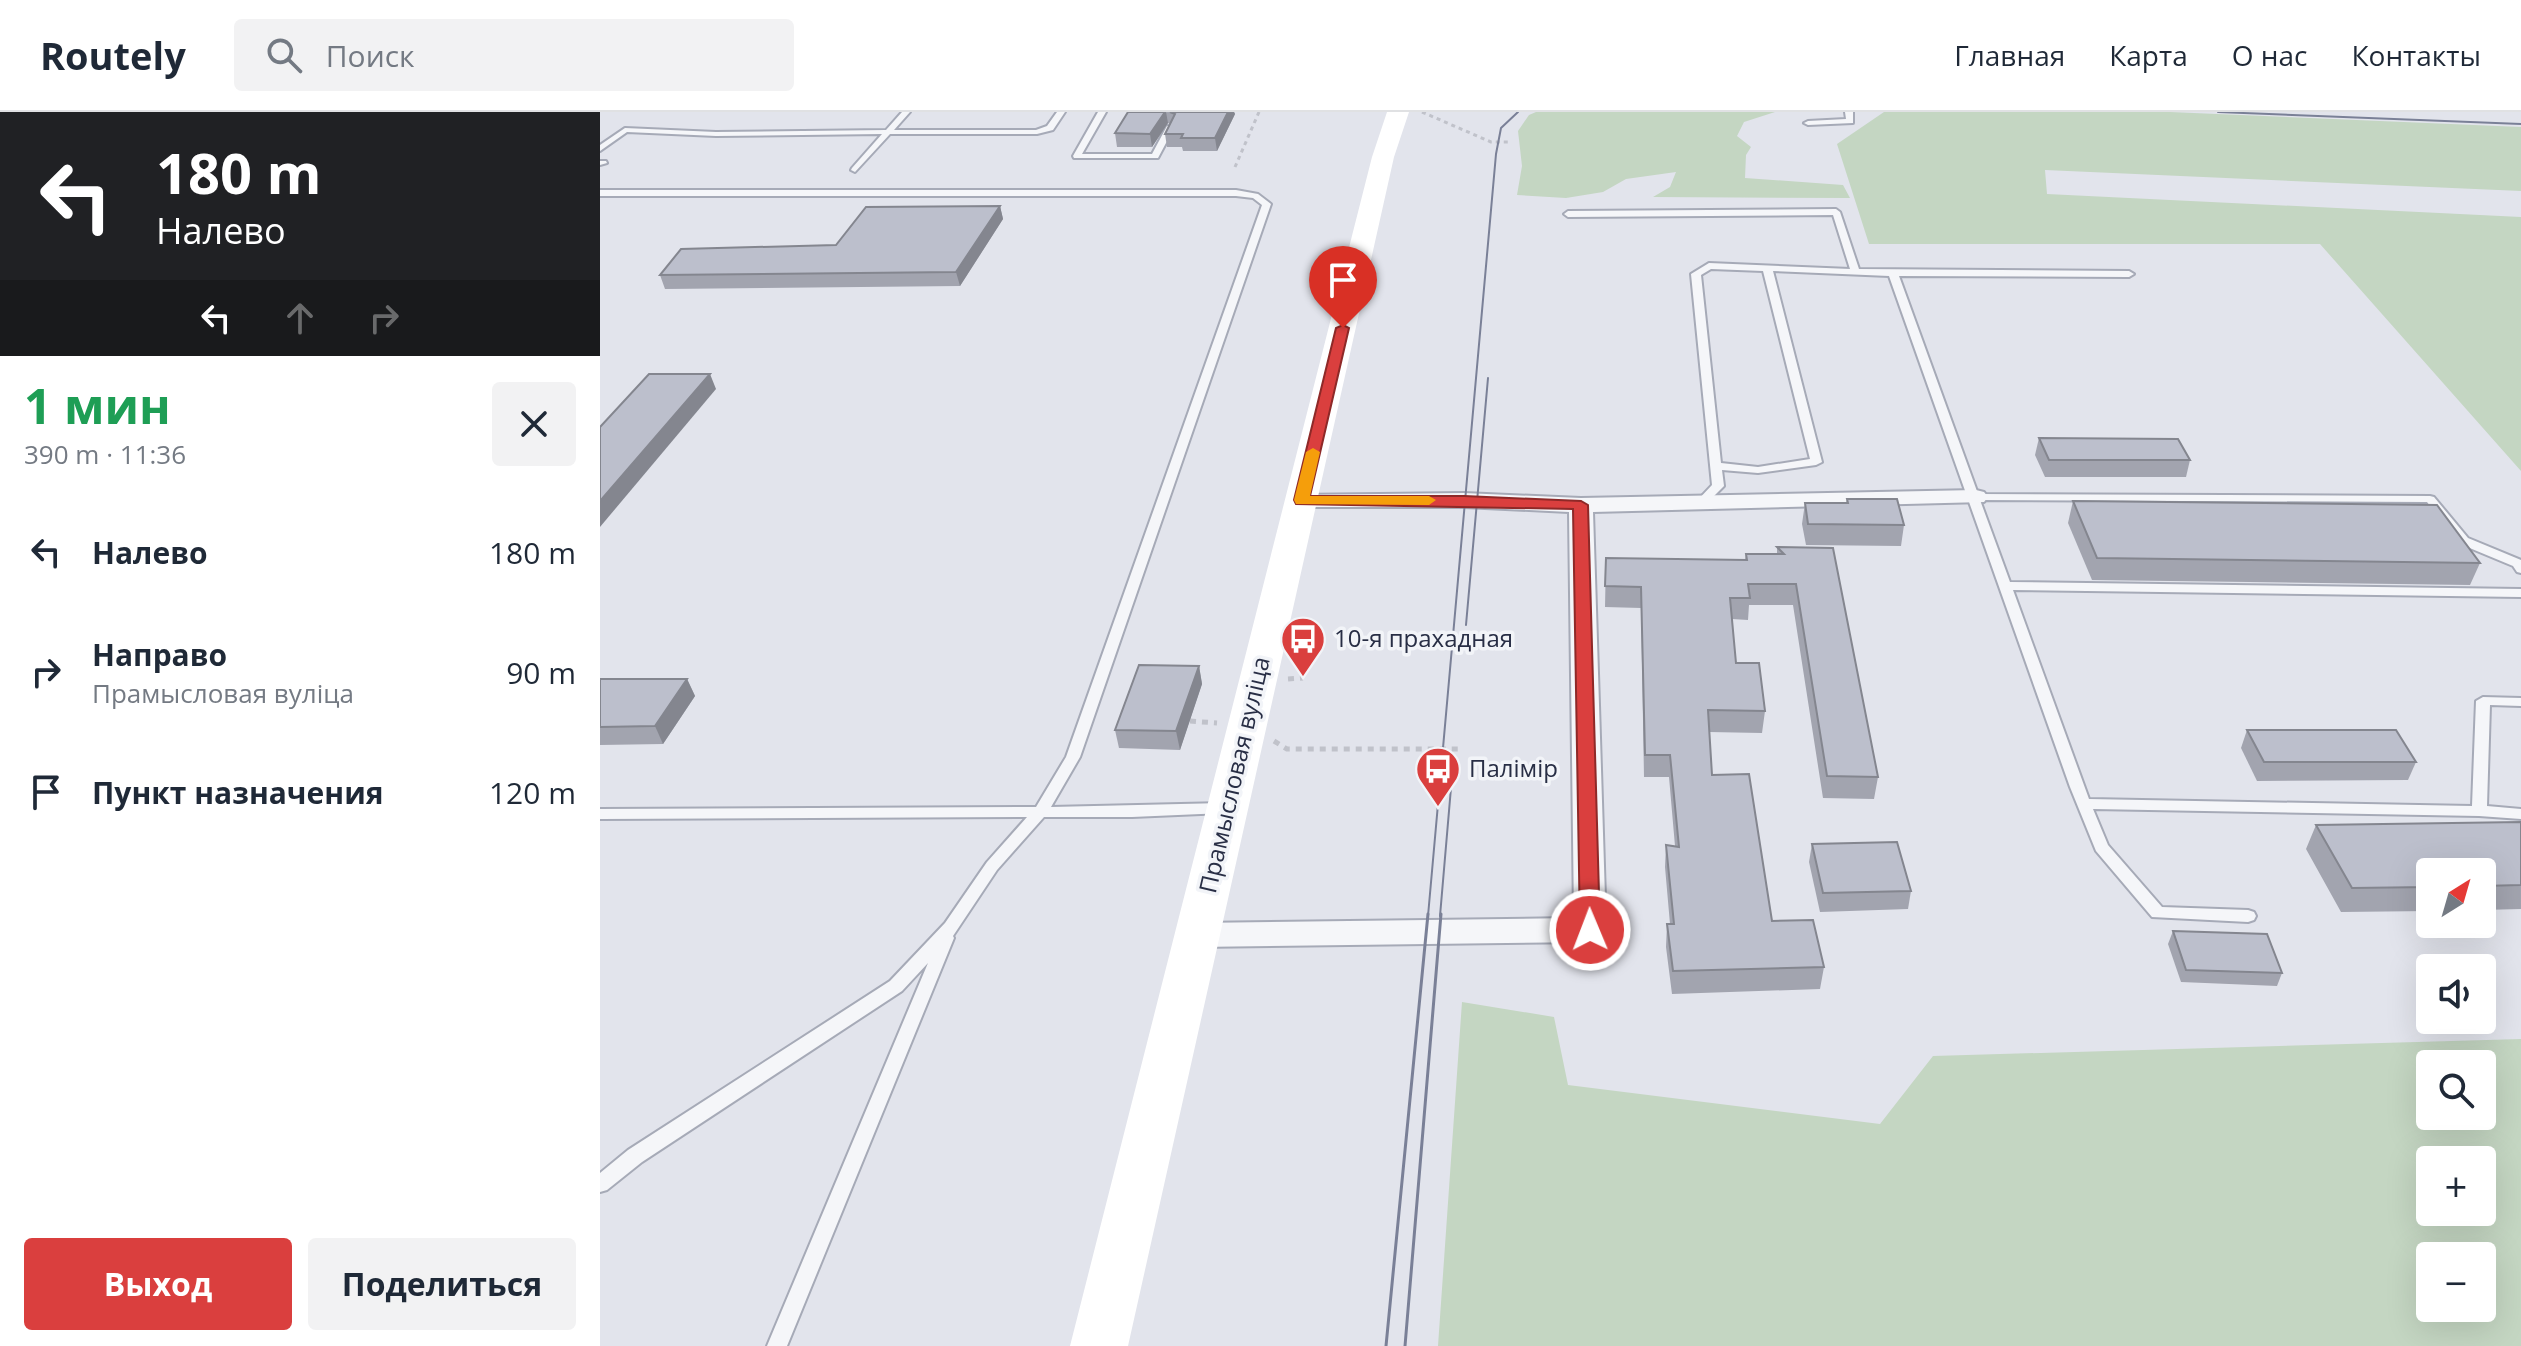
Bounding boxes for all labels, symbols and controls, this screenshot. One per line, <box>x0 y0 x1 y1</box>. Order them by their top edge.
search box <box>234 19 794 91</box>
text: Routely <box>40 29 186 81</box>
icon: search <box>262 33 306 77</box>
text: Поиск <box>326 35 415 76</box>
text: Главная <box>1954 36 2065 74</box>
text: Карта <box>2109 36 2188 74</box>
text: О нас <box>2232 36 2307 74</box>
text: Контакты <box>2351 36 2481 74</box>
text: 180 m <box>156 134 322 210</box>
icon: left <box>24 144 128 248</box>
text: Налево <box>156 206 286 255</box>
pin <box>1309 246 1377 328</box>
icon: arrive <box>1321 258 1365 302</box>
icon: left <box>194 296 238 340</box>
icon: ahead <box>278 296 322 340</box>
icon: right <box>362 296 406 340</box>
text: 1 мин <box>24 373 171 438</box>
button: close <box>492 382 576 466</box>
text: 390 m · 11:36 <box>24 436 186 472</box>
icon: left <box>24 530 68 574</box>
text: Налево <box>92 532 208 573</box>
text: 180 m <box>489 532 576 573</box>
bus stop icon: 10-я прахадная <box>1279 615 1327 678</box>
place label: 10-я прахадная <box>1334 621 1513 654</box>
text: Направо <box>92 634 227 675</box>
icon: right <box>24 650 68 694</box>
text: 90 m <box>506 652 576 693</box>
street label: Прамысловая вуліца <box>1190 653 1277 896</box>
text: Прамысловая вуліца <box>92 675 354 711</box>
bus stop icon: Палімір <box>1414 745 1462 808</box>
place label: Палімір <box>1469 751 1558 784</box>
icon: arrive <box>24 770 68 814</box>
text: Пункт назначения <box>92 772 384 813</box>
text: 120 m <box>489 772 576 813</box>
north arrow <box>2416 858 2496 938</box>
map controls <box>2416 858 2496 1322</box>
position arrow <box>1548 888 1632 972</box>
button: sound <box>2416 954 2496 1034</box>
button: search <box>2416 1050 2496 1130</box>
button: + <box>2416 1146 2496 1226</box>
button: Выход <box>24 1238 292 1330</box>
button: Поделиться <box>308 1238 576 1330</box>
button: − <box>2416 1242 2496 1322</box>

